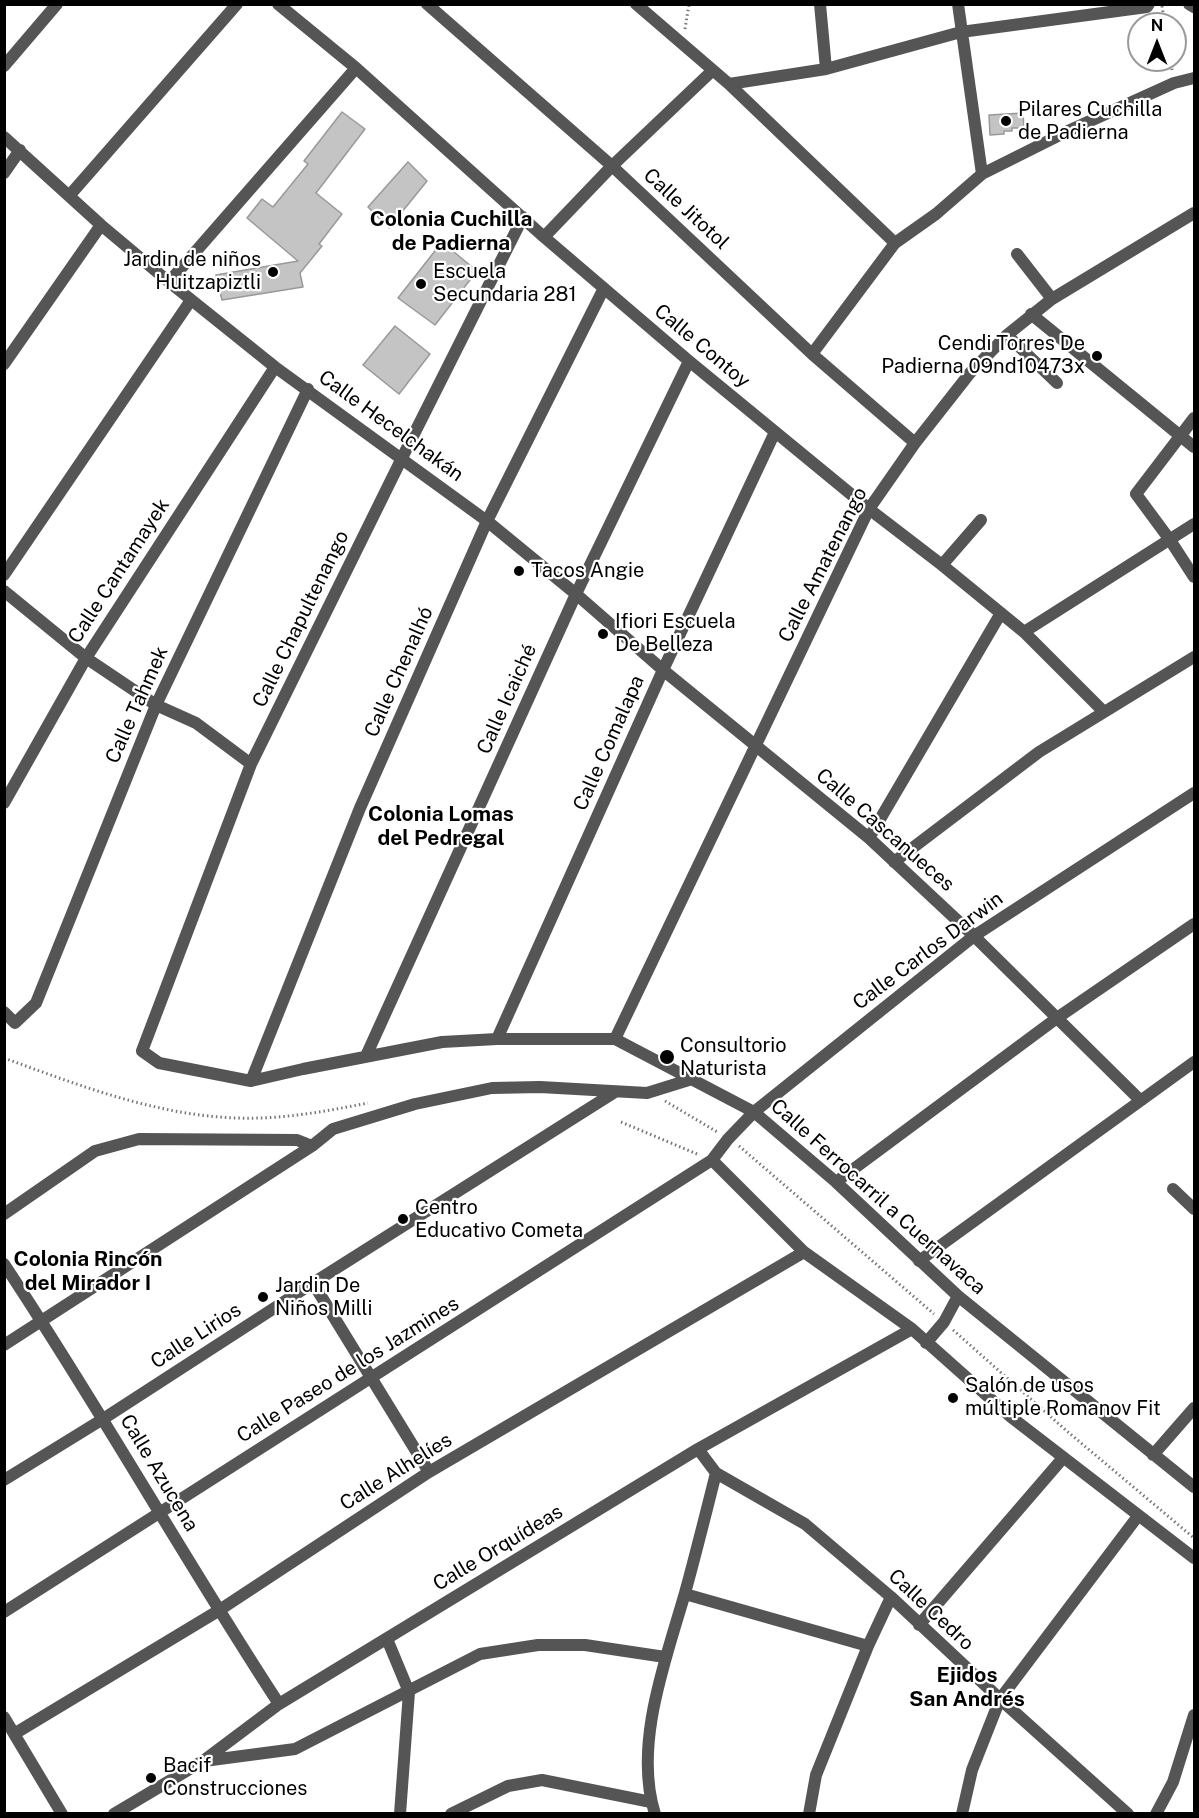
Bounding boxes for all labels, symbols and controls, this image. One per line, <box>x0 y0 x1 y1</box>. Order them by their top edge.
north arrow <box>1127 12 1187 72</box>
text: N <box>1151 16 1163 35</box>
place label: Pilares Cuchilla de Padierna <box>1018 98 1162 145</box>
marker: Pilares Cuchilla de Padierna <box>999 114 1013 128</box>
street label: Calle Jitotol <box>638 163 734 255</box>
district label: Colonia Cuchilla de Padierna <box>370 207 532 257</box>
place label: Jardin de niños Huitzapiztli <box>123 248 261 295</box>
place label: Escuela Secundaria 281 <box>433 260 577 307</box>
marker: Jardin de niños Huitzapiztli <box>266 265 280 279</box>
marker: Escuela Secundaria 281 <box>414 277 428 291</box>
street label: Calle Contoy <box>649 299 755 393</box>
place label: Cendi Torres De Padierna 09nd10473x <box>881 332 1085 379</box>
marker: Cendi Torres De Padierna 09nd10473x <box>1090 349 1104 363</box>
street label: Calle Hecelchakán <box>314 365 468 487</box>
street label: Calle Amatenango <box>774 484 872 646</box>
street label: Calle Cantamayek <box>63 494 175 648</box>
street label: Calle Chapultenango <box>248 527 354 711</box>
place label: Tacos Angie <box>531 559 644 583</box>
marker: Tacos Angie <box>512 564 526 578</box>
street label: Calle Chenalhó <box>360 603 438 741</box>
place label: Ifiori Escuela De Belleza <box>615 610 735 657</box>
marker: Ifiori Escuela De Belleza <box>596 627 610 641</box>
street label: Calle Icaiché <box>472 640 542 758</box>
street label: Calle Tahmek <box>101 643 173 767</box>
street label: Calle Comalapa <box>568 672 650 814</box>
street label: Calle Cascanueces <box>811 763 959 897</box>
district label: Colonia Lomas del Pedregal <box>368 802 514 852</box>
street label: Calle Carlos Darwin <box>848 887 1008 1015</box>
place label: Consultorio Naturista <box>680 1034 787 1081</box>
marker: Consultorio Naturista <box>658 1048 676 1066</box>
street label: Calle Ferrocarril a Cuernavaca <box>766 1094 990 1300</box>
place label: Centro Educativo Cometa <box>415 1196 583 1243</box>
marker: Centro Educativo Cometa <box>396 1212 410 1226</box>
district label: Colonia Rincón del Mirador I <box>14 1247 162 1297</box>
place label: Jardin De Niños Milli <box>275 1274 372 1321</box>
marker: Jardin De Niños Milli <box>256 1290 270 1304</box>
street label: Calle Paseo de los Jazmines <box>233 1292 463 1448</box>
street label: Calle Lirios <box>146 1298 246 1374</box>
place label: Salón de usos múltiple Romanov Fit <box>965 1374 1161 1421</box>
marker: Salón de usos múltiple Romanov Fit <box>946 1391 960 1405</box>
street label: Calle Azucena <box>115 1410 203 1536</box>
street label: Calle Alhelíes <box>336 1428 456 1516</box>
street label: Calle Orquídeas <box>429 1500 567 1596</box>
street label: Calle Cedro <box>883 1564 979 1656</box>
district label: Ejidos San Andrés <box>909 1663 1025 1713</box>
place label: Bacif Construcciones <box>163 1754 307 1801</box>
marker: Bacif Construcciones <box>144 1771 158 1785</box>

